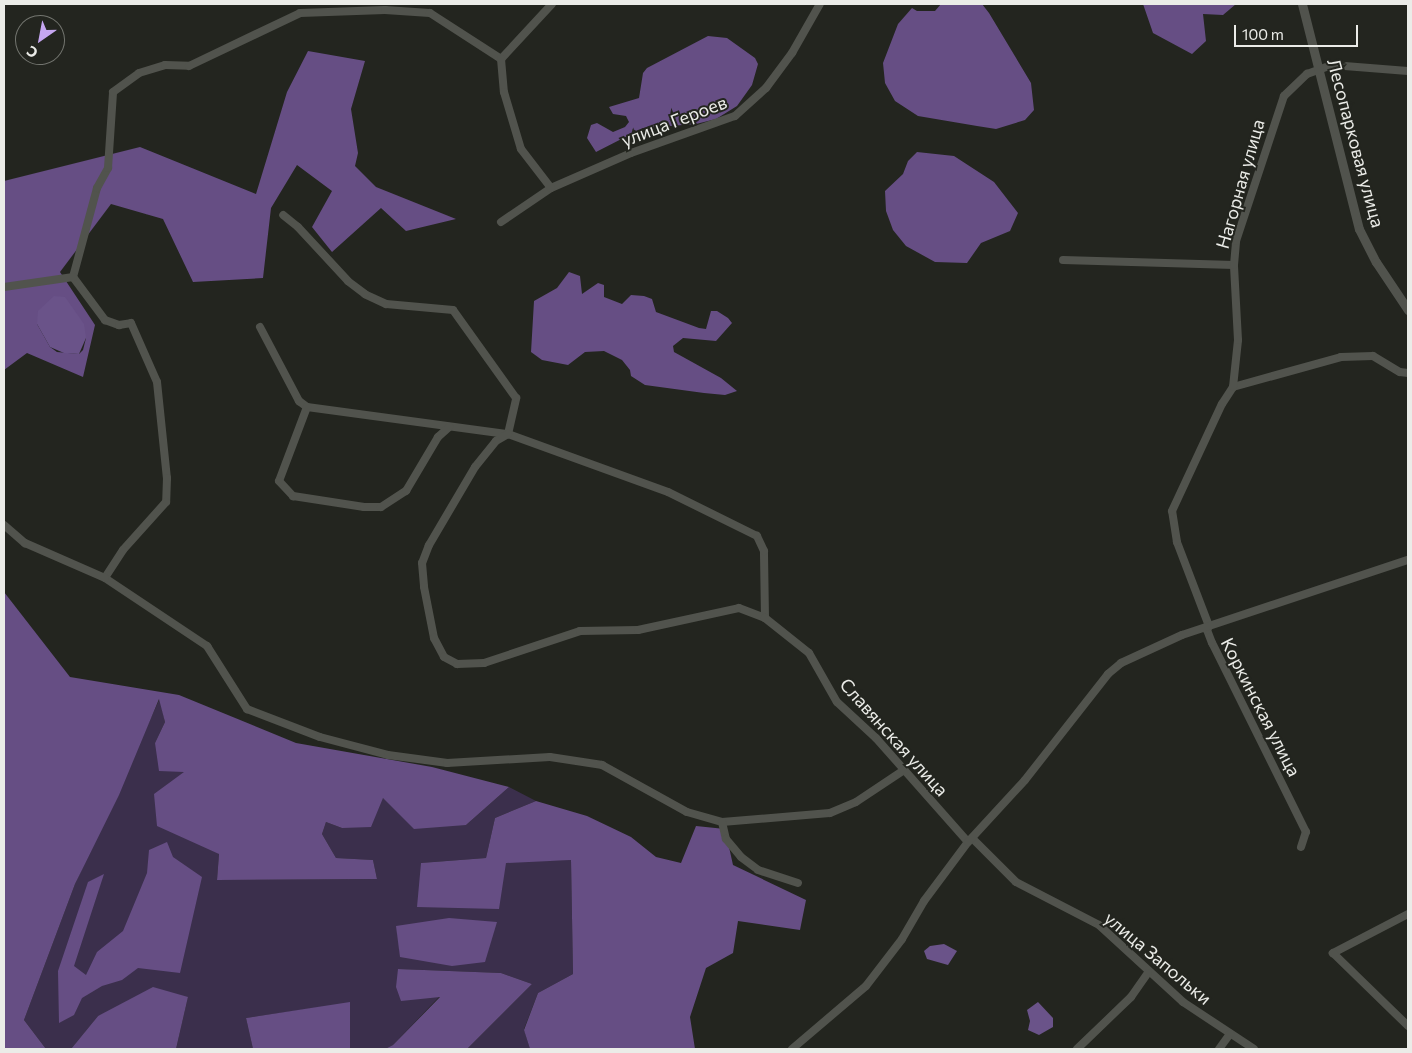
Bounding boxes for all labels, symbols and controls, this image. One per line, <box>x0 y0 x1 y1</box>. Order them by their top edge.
north arrow <box>15 15 65 65</box>
scale bar <box>1237 15 1361 47</box>
text: 100 m <box>1242 25 1284 43</box>
text: С <box>23 42 41 62</box>
street label: Лесопарковая улица <box>1323 56 1389 230</box>
street label: улица Героев <box>618 91 730 151</box>
street label: Нагорная улица <box>1211 117 1269 251</box>
street label: Коркинская улица <box>1217 634 1305 780</box>
street label: Славянская улица <box>835 674 953 800</box>
street label: улица Запольки <box>1100 907 1216 1009</box>

